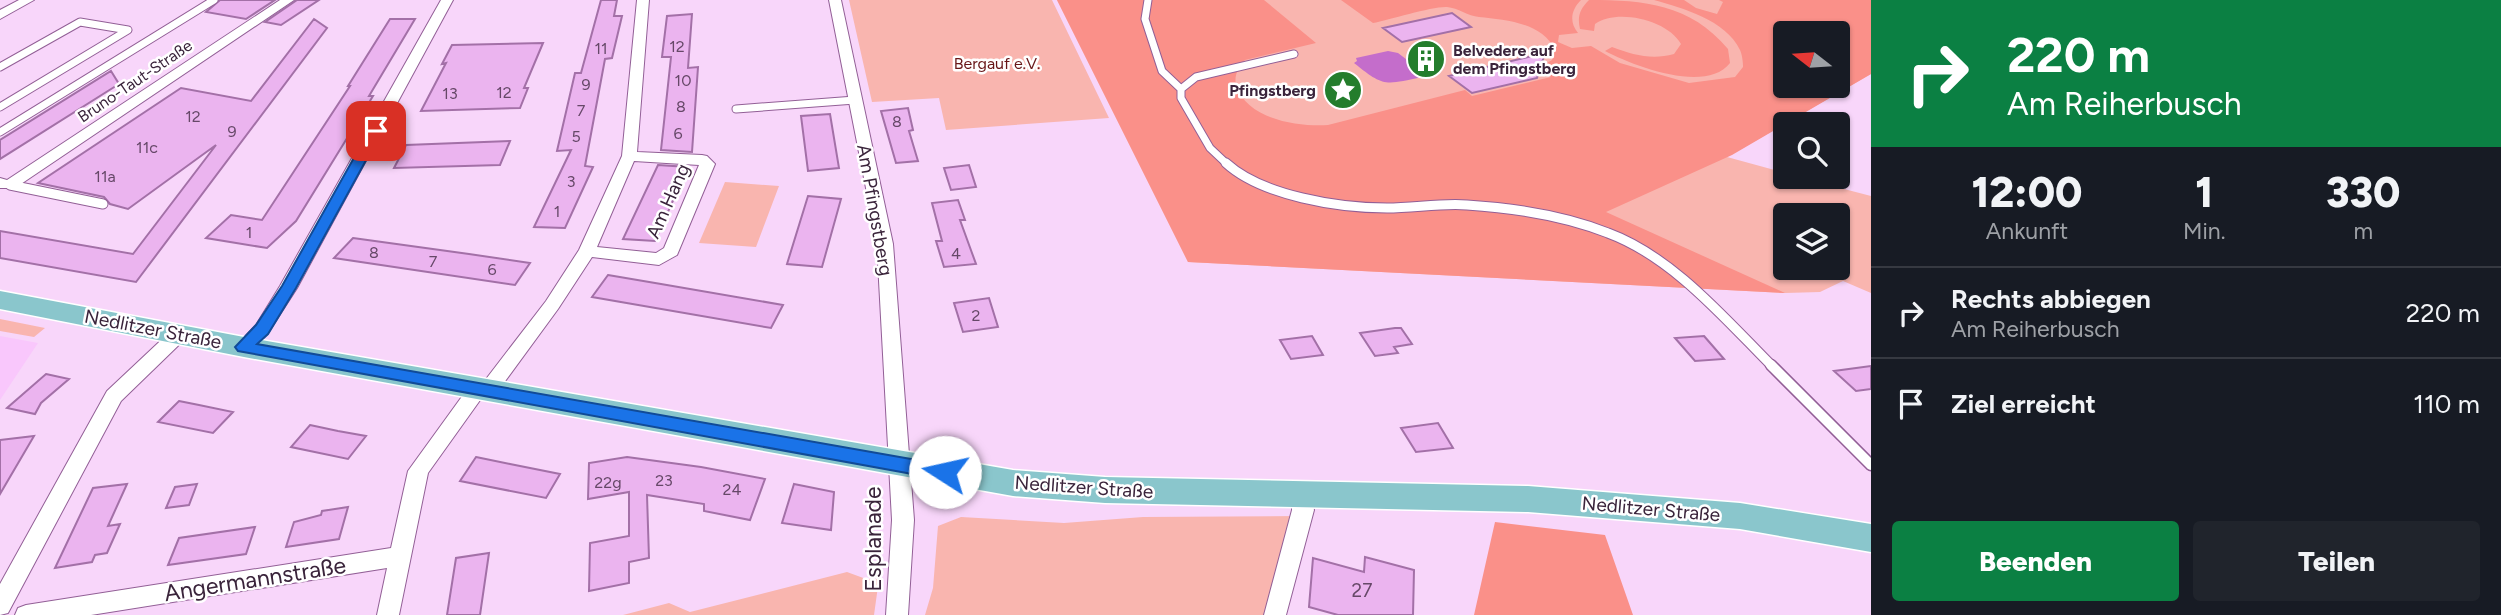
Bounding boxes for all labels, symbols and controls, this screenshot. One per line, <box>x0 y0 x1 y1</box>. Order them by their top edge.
north arrow <box>1773 21 1850 98</box>
map controls <box>1773 21 1850 280</box>
text: 220 m <box>2007 25 2150 84</box>
icon: right <box>1892 28 1983 119</box>
street label: Bruno-Taut-Straße <box>74 36 196 126</box>
house number: 12 <box>669 37 685 56</box>
building icon: Belvedere auf dem Pfingstberg <box>1405 38 1447 80</box>
house number: 11 <box>594 39 608 58</box>
place label: Belvedere auf dem Pfingstberg <box>1453 41 1576 78</box>
park label: Bergauf e.V. <box>954 54 1040 73</box>
place icon: Pfingstberg <box>1322 69 1364 111</box>
house number: 10 <box>675 71 691 90</box>
house number: 9 <box>581 75 591 94</box>
place label: Pfingstberg <box>1229 81 1316 100</box>
house number: 12 <box>496 83 512 102</box>
house number: 13 <box>442 84 458 103</box>
text: Am Reiherbusch <box>2007 85 2242 123</box>
house number: 8 <box>676 97 686 116</box>
pin <box>346 101 406 161</box>
house number: 7 <box>577 101 586 120</box>
house number: 12 <box>185 107 201 126</box>
icon: arrive <box>357 112 395 150</box>
house number: 8 <box>892 112 902 131</box>
button: search <box>1773 112 1850 189</box>
house number: 9 <box>227 122 237 141</box>
house number: 6 <box>673 124 683 143</box>
house number: 5 <box>571 127 581 146</box>
house number: 11c <box>136 138 158 157</box>
street label: Am Pfingstberg <box>852 142 898 278</box>
street label: Am Hang <box>641 160 695 242</box>
house number: 11a <box>94 167 116 186</box>
text: 12:00 <box>1972 167 2082 218</box>
text: 1 <box>2195 167 2213 218</box>
text: 330 <box>2326 167 2400 218</box>
house number: 3 <box>567 172 575 191</box>
house number: 1 <box>554 202 560 221</box>
button: layers <box>1773 203 1850 280</box>
text: Ankunft <box>1986 217 2068 245</box>
text: Min. <box>2183 217 2225 245</box>
text: m <box>2353 217 2373 245</box>
house number: 1 <box>246 223 252 242</box>
house number: 8 <box>369 243 379 262</box>
house number: 4 <box>951 244 961 263</box>
house number: 7 <box>429 252 438 271</box>
house number: 6 <box>487 260 497 279</box>
text: Rechts abbiegen <box>1951 283 2151 315</box>
icon: right <box>1892 294 1930 332</box>
text: 220 m <box>2406 297 2480 329</box>
street label: Nedlitzer Straße <box>83 304 223 354</box>
house number: 2 <box>972 306 980 325</box>
text: Am Reiherbusch <box>1951 315 2120 343</box>
icon: arrive <box>1892 385 1930 423</box>
text: Ziel erreicht <box>1951 388 2096 420</box>
text: 110 m <box>2413 388 2480 420</box>
position arrow <box>908 435 982 509</box>
house number: 23 <box>655 471 673 490</box>
street label: Nedlitzer Straße <box>1014 471 1154 503</box>
house number: 22g <box>594 473 622 492</box>
house number: 24 <box>723 480 741 499</box>
street label: Esplanade <box>859 486 887 592</box>
street label: Nedlitzer Straße <box>1581 491 1721 527</box>
button: Beenden <box>1892 521 2179 601</box>
button: Teilen <box>2193 521 2480 601</box>
street label: Angermannstraße <box>162 551 348 607</box>
house number: 27 <box>1352 579 1372 602</box>

